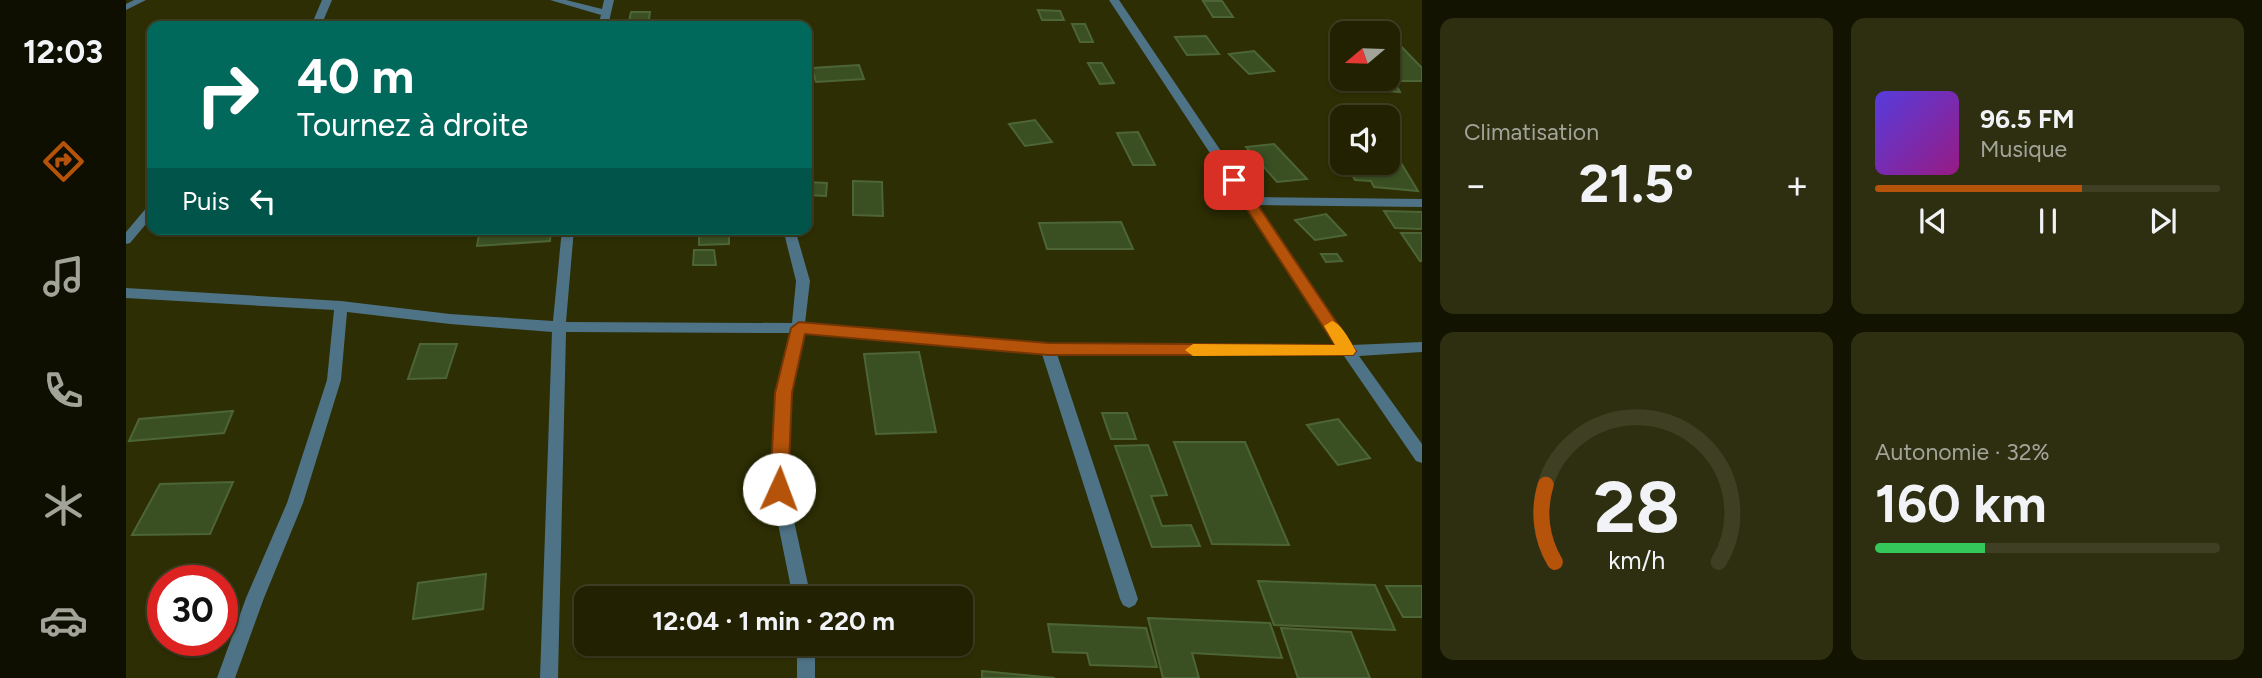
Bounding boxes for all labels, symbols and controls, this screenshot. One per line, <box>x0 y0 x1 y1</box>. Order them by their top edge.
north arrow <box>1330 21 1400 91</box>
map controls <box>1330 21 1400 175</box>
text: 12:03 <box>23 33 103 71</box>
text: 40 m <box>297 46 414 105</box>
icon: right <box>182 49 273 140</box>
text: 96.5 FM <box>1980 103 2075 135</box>
button: sound <box>1330 105 1400 175</box>
text: Tournez à droite <box>297 106 528 144</box>
text: Climatisation <box>1464 118 1599 146</box>
text: Musique <box>1980 135 2067 163</box>
icon: directions <box>39 137 88 186</box>
pin <box>1204 150 1264 210</box>
text: 21.5° <box>1579 153 1694 215</box>
icon: arrive <box>1215 161 1253 199</box>
text: − <box>1464 162 1488 208</box>
text: + <box>1785 162 1809 208</box>
icon: left <box>244 182 282 220</box>
text: Puis <box>182 185 230 217</box>
icon: previous <box>1914 202 1952 240</box>
icon: pause <box>2029 202 2067 240</box>
icon: next <box>2144 202 2182 240</box>
icon: music <box>39 252 88 301</box>
icon: phone <box>39 366 88 415</box>
text: Autonomie · 32% <box>1875 438 2050 466</box>
position arrow <box>742 452 816 526</box>
text: 28 <box>1593 463 1680 550</box>
text: 160 km <box>1875 473 2047 535</box>
icon: climate <box>39 481 88 530</box>
text: km/h <box>1608 545 1665 575</box>
speed limit sign: 30 <box>147 565 238 656</box>
icon: car <box>39 596 88 645</box>
text: 12:04 · 1 min · 220 m <box>652 605 895 637</box>

